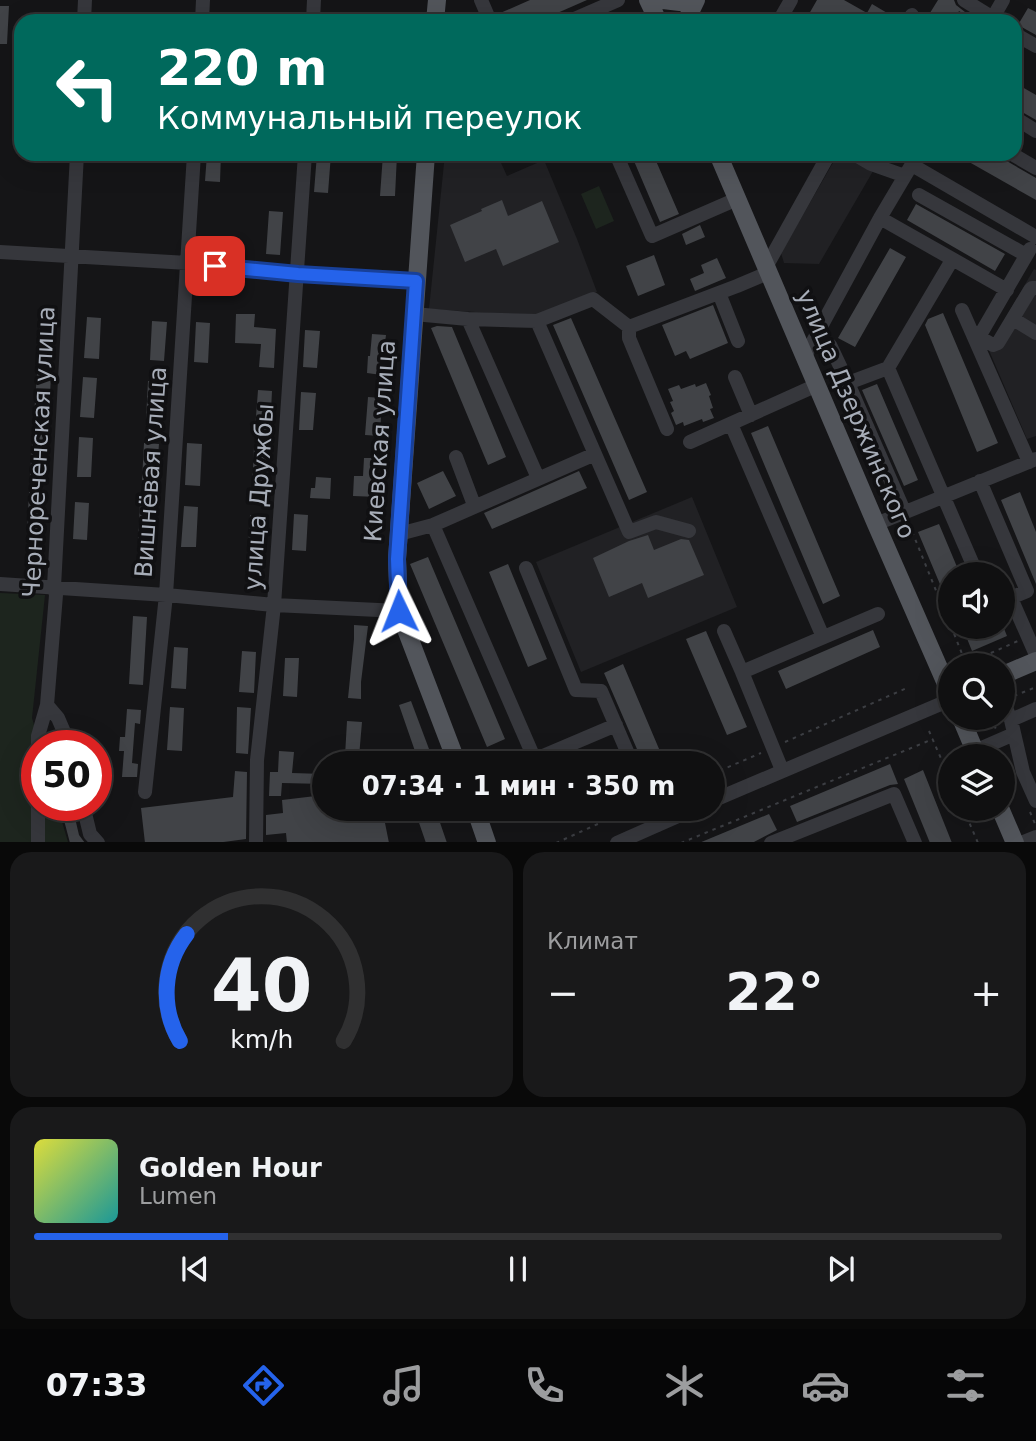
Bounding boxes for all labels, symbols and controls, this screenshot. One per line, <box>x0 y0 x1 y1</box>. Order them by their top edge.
text: 220 m <box>157 40 327 97</box>
icon: left <box>42 42 133 133</box>
text: Коммунальный переулок <box>157 99 582 137</box>
pin <box>185 236 245 296</box>
icon: arrive <box>196 247 234 285</box>
street label: улица Дзержинского <box>791 285 921 543</box>
street label: Чернореченская улица <box>17 305 61 599</box>
street label: Киевская улица <box>359 339 401 543</box>
street label: Вишнёвая улица <box>130 365 172 579</box>
street label: улица Дружбы <box>238 403 280 591</box>
map controls <box>938 562 1015 821</box>
button: sound <box>938 562 1015 639</box>
position arrow <box>362 574 436 648</box>
button: search <box>938 653 1015 730</box>
speed limit sign: 50 <box>21 730 112 821</box>
button: layers <box>938 744 1015 821</box>
text: 07:34 · 1 мин · 350 m <box>362 771 675 801</box>
text: Климат <box>547 928 638 954</box>
text: 40 <box>211 943 312 1028</box>
text: 22° <box>725 962 824 1022</box>
text: − <box>547 971 579 1015</box>
text: + <box>970 971 1002 1015</box>
text: km/h <box>230 1024 293 1053</box>
text: Golden Hour <box>139 1153 322 1183</box>
text: Lumen <box>139 1183 217 1209</box>
icon: previous <box>176 1250 214 1288</box>
icon: pause <box>499 1250 537 1288</box>
icon: next <box>822 1250 860 1288</box>
icon: directions <box>239 1361 288 1410</box>
icon: music <box>379 1361 428 1410</box>
icon: phone <box>520 1361 569 1410</box>
icon: climate <box>660 1361 709 1410</box>
icon: car <box>801 1361 850 1410</box>
icon: filters <box>941 1361 990 1410</box>
text: 07:33 <box>46 1366 148 1404</box>

